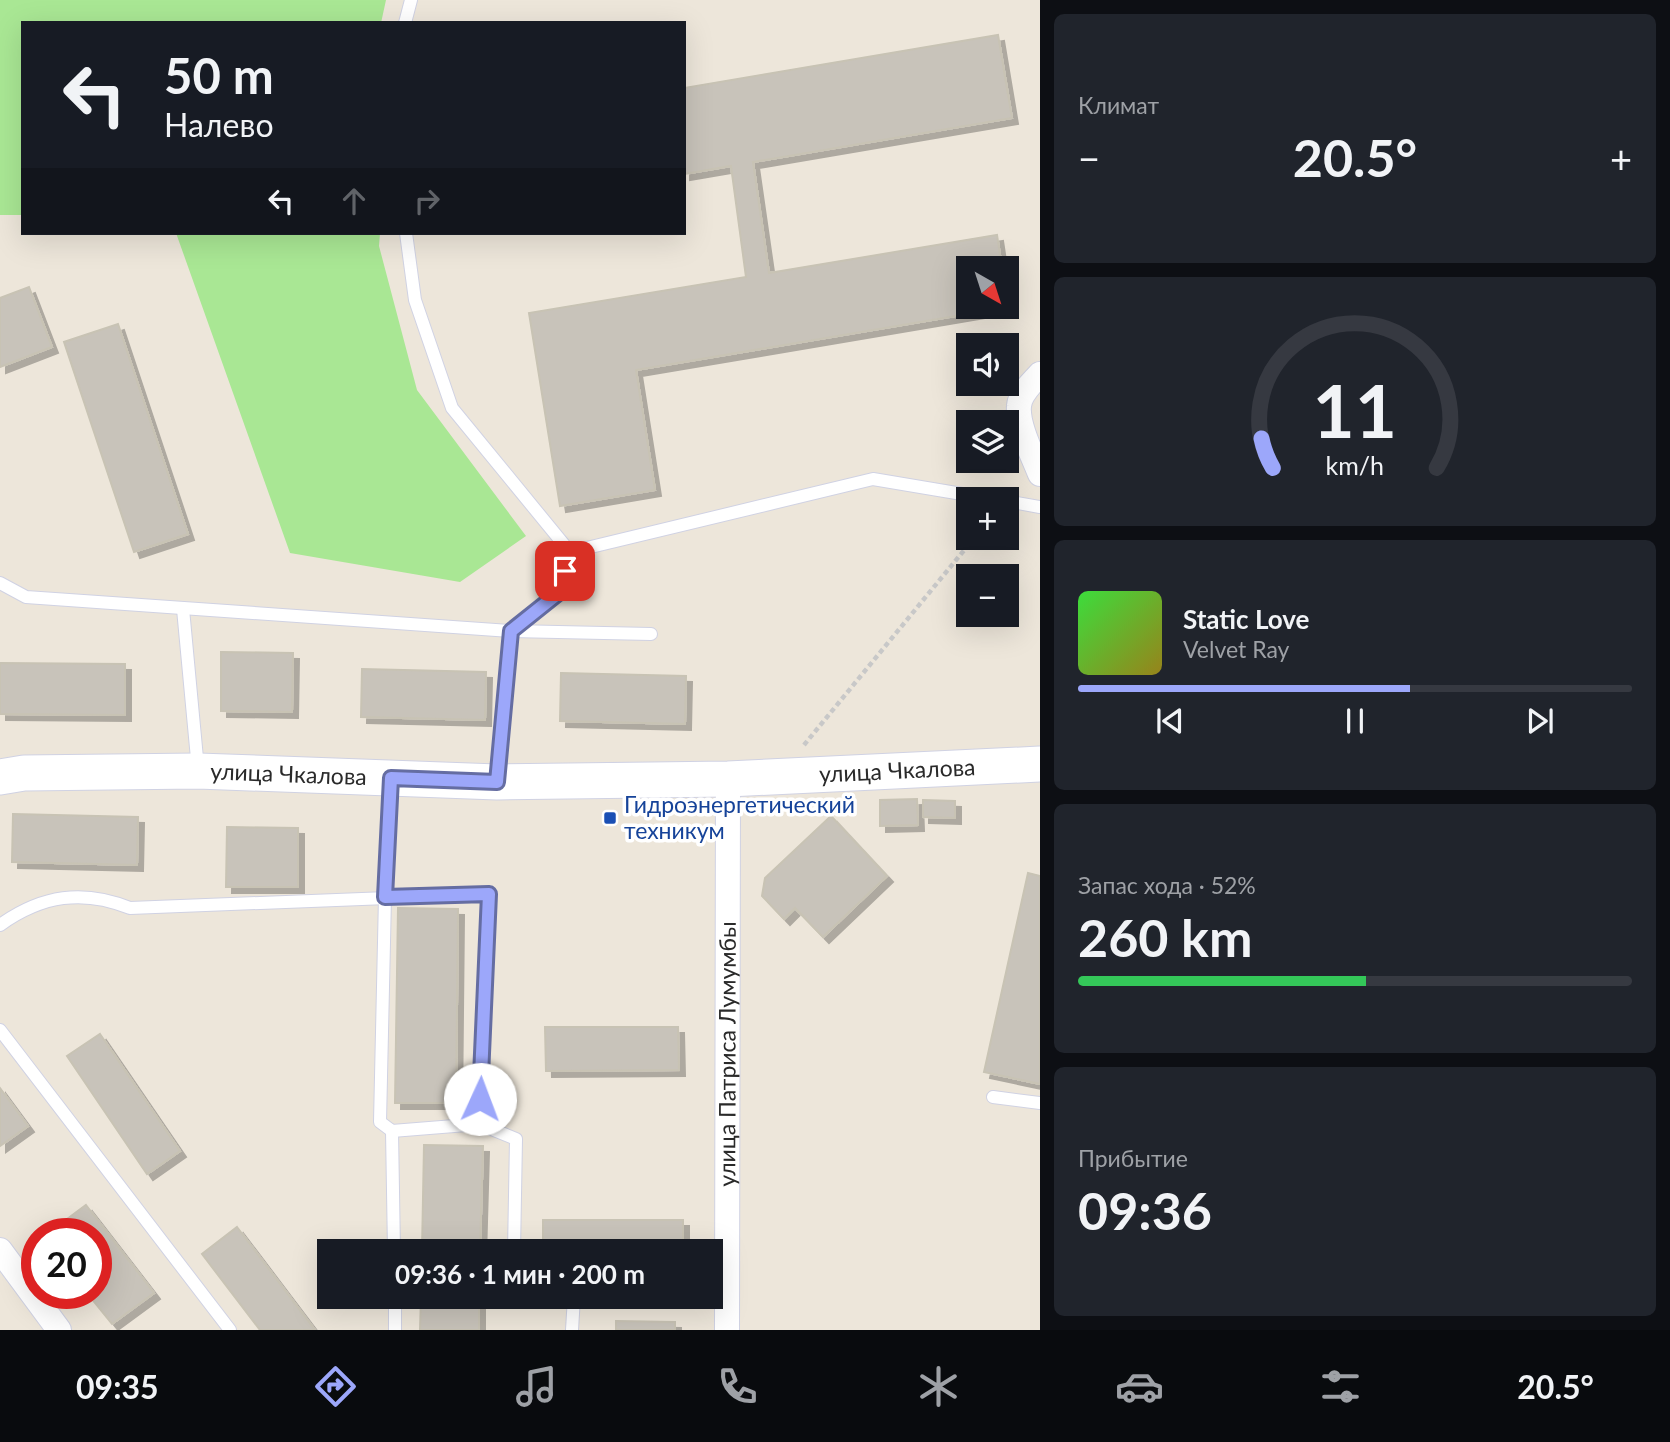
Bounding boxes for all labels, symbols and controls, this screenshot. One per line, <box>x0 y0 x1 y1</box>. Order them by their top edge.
text: 50 m <box>164 46 274 104</box>
icon: left <box>49 49 140 140</box>
text: Климат <box>1078 91 1159 119</box>
text: Налево <box>164 105 274 144</box>
text: 20.5° <box>1293 126 1417 188</box>
text: − <box>1078 135 1100 181</box>
text: + <box>1610 135 1632 181</box>
icon: left <box>262 182 300 220</box>
icon: ahead <box>335 182 373 220</box>
icon: right <box>408 182 446 220</box>
north arrow <box>956 256 1018 318</box>
map controls <box>956 256 1019 627</box>
button: sound <box>956 333 1019 396</box>
text: 11 <box>1313 366 1397 454</box>
button: layers <box>956 410 1019 473</box>
text: km/h <box>1326 450 1384 480</box>
button: + <box>956 487 1019 550</box>
pin <box>535 541 595 601</box>
icon: arrive <box>546 552 584 590</box>
button: − <box>956 564 1019 627</box>
text: Static Love <box>1183 603 1310 635</box>
text: Velvet Ray <box>1183 635 1289 663</box>
icon: previous <box>1151 702 1189 740</box>
icon: pause <box>1336 702 1374 740</box>
icon: next <box>1521 702 1559 740</box>
street label: улица Чкалова <box>818 752 976 788</box>
street label: улица Чкалова <box>210 756 367 790</box>
place label: Гидроэнергетический техникум <box>624 790 855 844</box>
marker: Гидроэнергетический техникум <box>602 810 618 826</box>
text: Запас хода · 52% <box>1078 871 1256 899</box>
text: 260 km <box>1078 906 1252 968</box>
street label: улица Патриса Лумумбы <box>712 921 741 1187</box>
position arrow <box>443 1062 517 1136</box>
text: Прибытие <box>1078 1144 1188 1172</box>
text: 09:36 <box>1078 1179 1212 1241</box>
speed limit sign: 20 <box>21 1218 112 1309</box>
text: 09:36 · 1 мин · 200 m <box>395 1258 645 1290</box>
icon: directions <box>311 1362 360 1411</box>
icon: music <box>512 1362 561 1411</box>
icon: phone <box>713 1362 762 1411</box>
icon: climate <box>914 1362 963 1411</box>
icon: car <box>1115 1362 1164 1411</box>
icon: filters <box>1316 1362 1365 1411</box>
text: 09:35 <box>76 1367 159 1406</box>
text: 20.5° <box>1517 1367 1594 1406</box>

